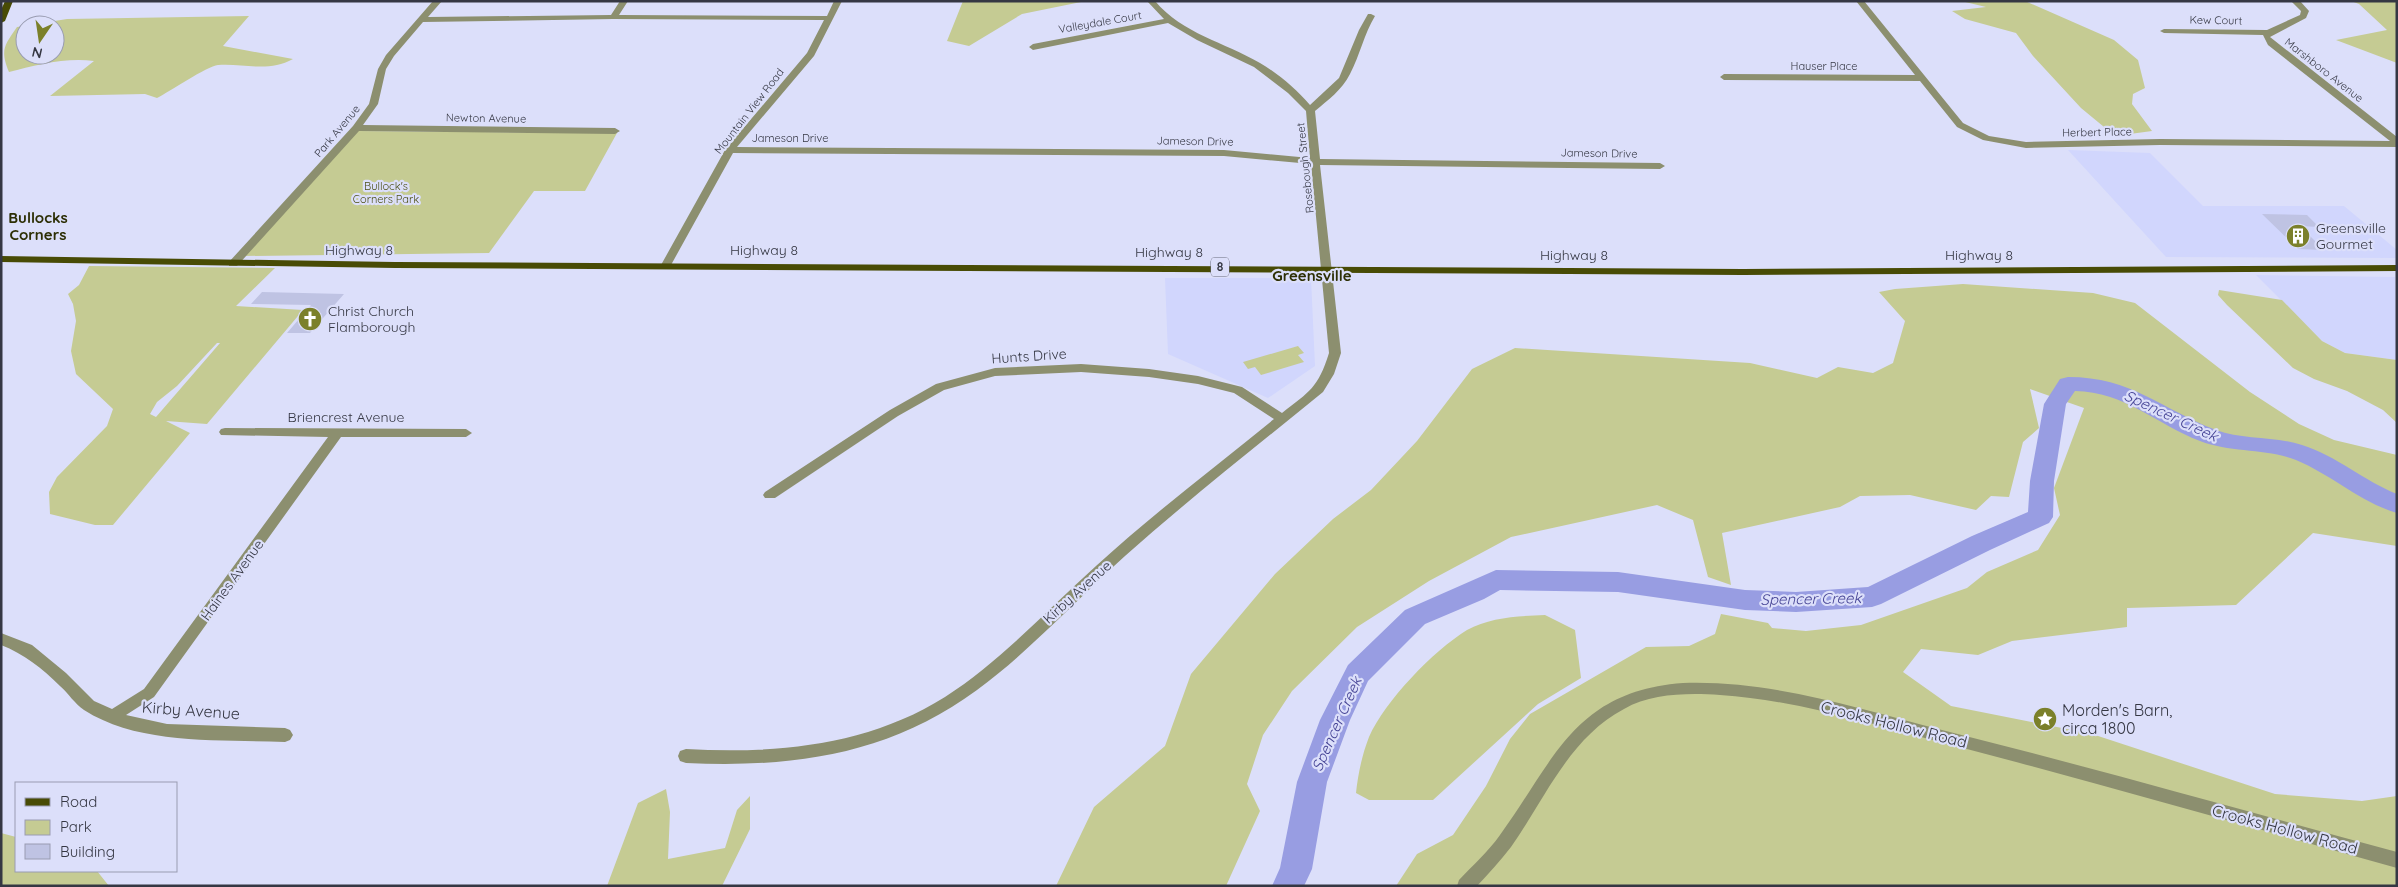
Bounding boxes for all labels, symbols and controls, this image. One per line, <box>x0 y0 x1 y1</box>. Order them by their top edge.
street label: Valleydale Court <box>1057 8 1143 36</box>
street label: Kew Court <box>2190 13 2243 27</box>
north arrow <box>15 15 65 65</box>
street label: Marshboro Avenue <box>2282 35 2366 105</box>
text: N <box>30 43 44 63</box>
street label: Hauser Place <box>1790 59 1858 73</box>
street label: Mountain View Road <box>711 65 787 157</box>
street label: Park Avenue <box>311 102 363 160</box>
street label: Newton Avenue <box>446 110 526 126</box>
street label: Rosebough Street <box>1293 122 1317 214</box>
street label: Herbert Place <box>2062 124 2132 140</box>
street label: Jameson Drive <box>752 131 828 145</box>
street label: Jameson Drive <box>1156 133 1234 149</box>
street label: Jameson Drive <box>1560 145 1638 161</box>
park label: Bullock's Corners Park <box>353 179 419 206</box>
district label: Bullocks Corners <box>8 208 68 244</box>
place label: Greensville Gourmet <box>2316 219 2386 253</box>
building icon: Greensville Gourmet <box>2285 223 2311 249</box>
street label: Highway 8 <box>325 241 393 259</box>
street label: Highway 8 <box>730 241 798 259</box>
street label: Highway 8 <box>1135 243 1203 261</box>
street label: Highway 8 <box>1540 246 1608 264</box>
street label: Highway 8 <box>1945 246 2013 264</box>
road number: 8 <box>1211 258 1229 276</box>
district label: Greensville <box>1272 266 1352 285</box>
place label: Christ Church Flamborough <box>328 302 415 336</box>
church icon: Christ Church Flamborough <box>297 306 323 332</box>
street label: Hunts Drive <box>991 344 1067 368</box>
water label: Spencer Creek <box>2121 386 2223 446</box>
street label: Briencrest Avenue <box>288 408 404 426</box>
street label: Haines Avenue <box>197 536 267 624</box>
street label: Kirby Avenue <box>1039 556 1115 627</box>
water label: Spencer Creek <box>1760 588 1864 609</box>
water label: Spencer Creek <box>1307 672 1367 774</box>
street label: Crooks Hollow Road <box>1819 696 1969 752</box>
street label: Kirby Avenue <box>141 697 241 723</box>
place label: Morden's Barn, circa 1800 <box>2062 700 2172 738</box>
place icon: Morden's Barn, circa 1800 <box>2032 706 2058 732</box>
legend <box>15 782 178 872</box>
text: Road <box>60 792 97 811</box>
street label: Crooks Hollow Road <box>2210 800 2360 858</box>
text: Park <box>60 817 92 836</box>
text: Building <box>60 842 115 861</box>

